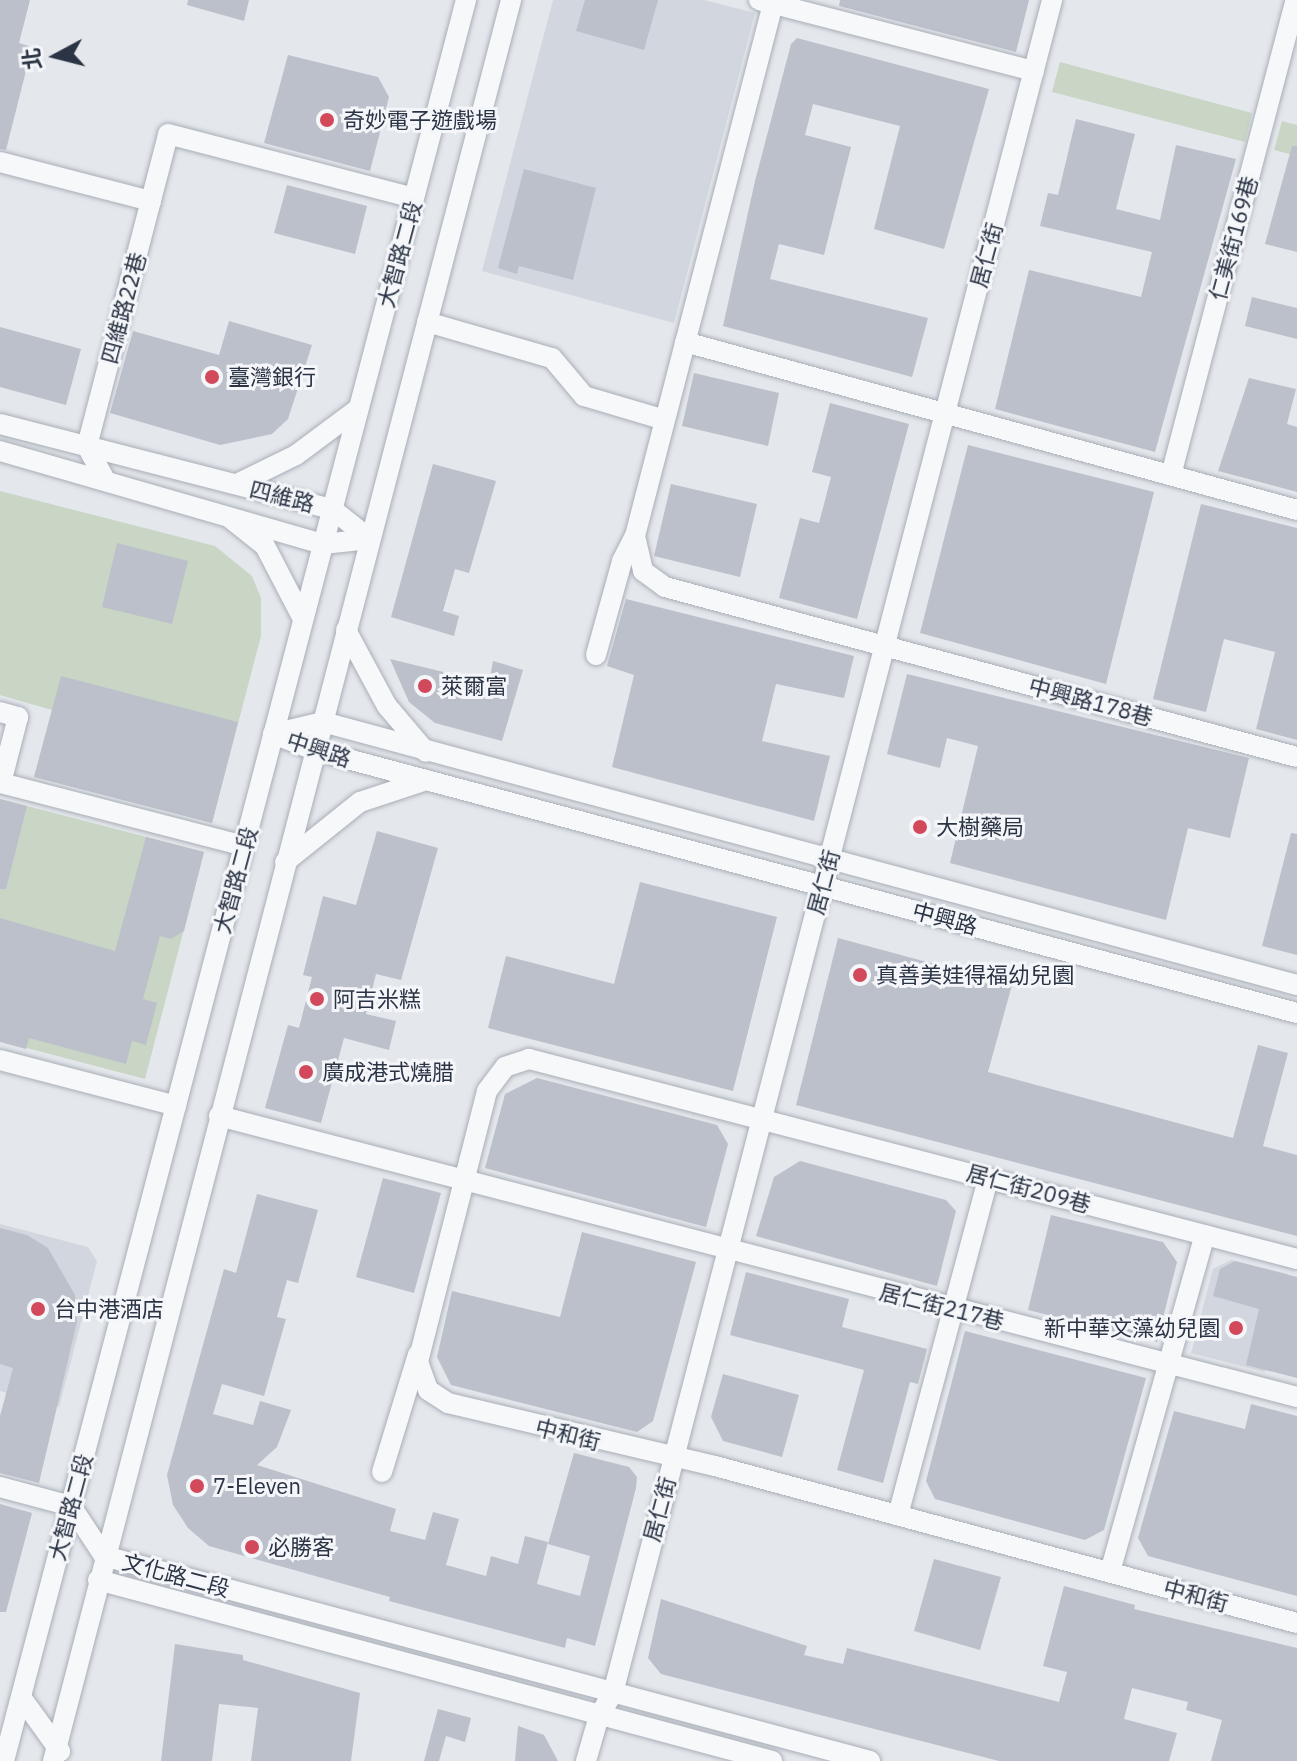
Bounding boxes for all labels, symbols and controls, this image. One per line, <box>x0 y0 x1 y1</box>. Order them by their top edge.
north arrow <box>16 16 96 96</box>
text: 北 <box>16 46 47 72</box>
place label: 奇妙電子遊戲場 <box>343 107 497 133</box>
marker: 奇妙電子遊戲場 <box>318 111 336 129</box>
street label: 仁美街169巷 <box>1204 173 1262 303</box>
street label: 大智路二段 <box>372 197 426 311</box>
street label: 居仁街 <box>965 220 1007 290</box>
street label: 四維路22巷 <box>95 249 151 367</box>
place label: 臺灣銀行 <box>228 364 316 390</box>
marker: 臺灣銀行 <box>203 368 221 386</box>
street label: 四維路 <box>247 475 317 517</box>
street label: 中興路178巷 <box>1026 672 1156 730</box>
place label: 萊爾富 <box>441 673 507 699</box>
marker: 萊爾富 <box>416 677 434 695</box>
street label: 中興路 <box>284 726 354 772</box>
place label: 大樹藥局 <box>936 814 1024 840</box>
marker: 大樹藥局 <box>911 818 929 836</box>
street label: 大智路二段 <box>208 823 262 937</box>
street label: 居仁街 <box>802 847 844 917</box>
street label: 中興路 <box>910 897 980 939</box>
place label: 真善美娃得福幼兒園 <box>876 962 1074 988</box>
marker: 真善美娃得福幼兒園 <box>851 966 869 984</box>
place label: 阿吉米糕 <box>333 986 421 1012</box>
marker: 阿吉米糕 <box>308 990 326 1008</box>
place label: 廣成港式燒腊 <box>322 1059 454 1085</box>
marker: 廣成港式燒腊 <box>297 1063 315 1081</box>
street label: 居仁街209巷 <box>964 1159 1094 1217</box>
street label: 居仁街217巷 <box>877 1278 1007 1334</box>
place label: 台中港酒店 <box>54 1296 164 1322</box>
marker: 台中港酒店 <box>29 1300 47 1318</box>
place label: 新中華文藻幼兒園 <box>1044 1315 1220 1341</box>
marker: 新中華文藻幼兒園 <box>1227 1319 1245 1337</box>
street label: 中和街 <box>533 1413 603 1455</box>
street label: 大智路二段 <box>43 1450 97 1564</box>
place label: 7-Eleven <box>213 1473 301 1499</box>
street label: 居仁街 <box>638 1474 680 1544</box>
marker: 7-Eleven <box>188 1477 206 1495</box>
place label: 必勝客 <box>268 1534 334 1560</box>
marker: 必勝客 <box>243 1538 261 1556</box>
street label: 文化路二段 <box>119 1548 233 1602</box>
street label: 中和街 <box>1161 1574 1231 1616</box>

